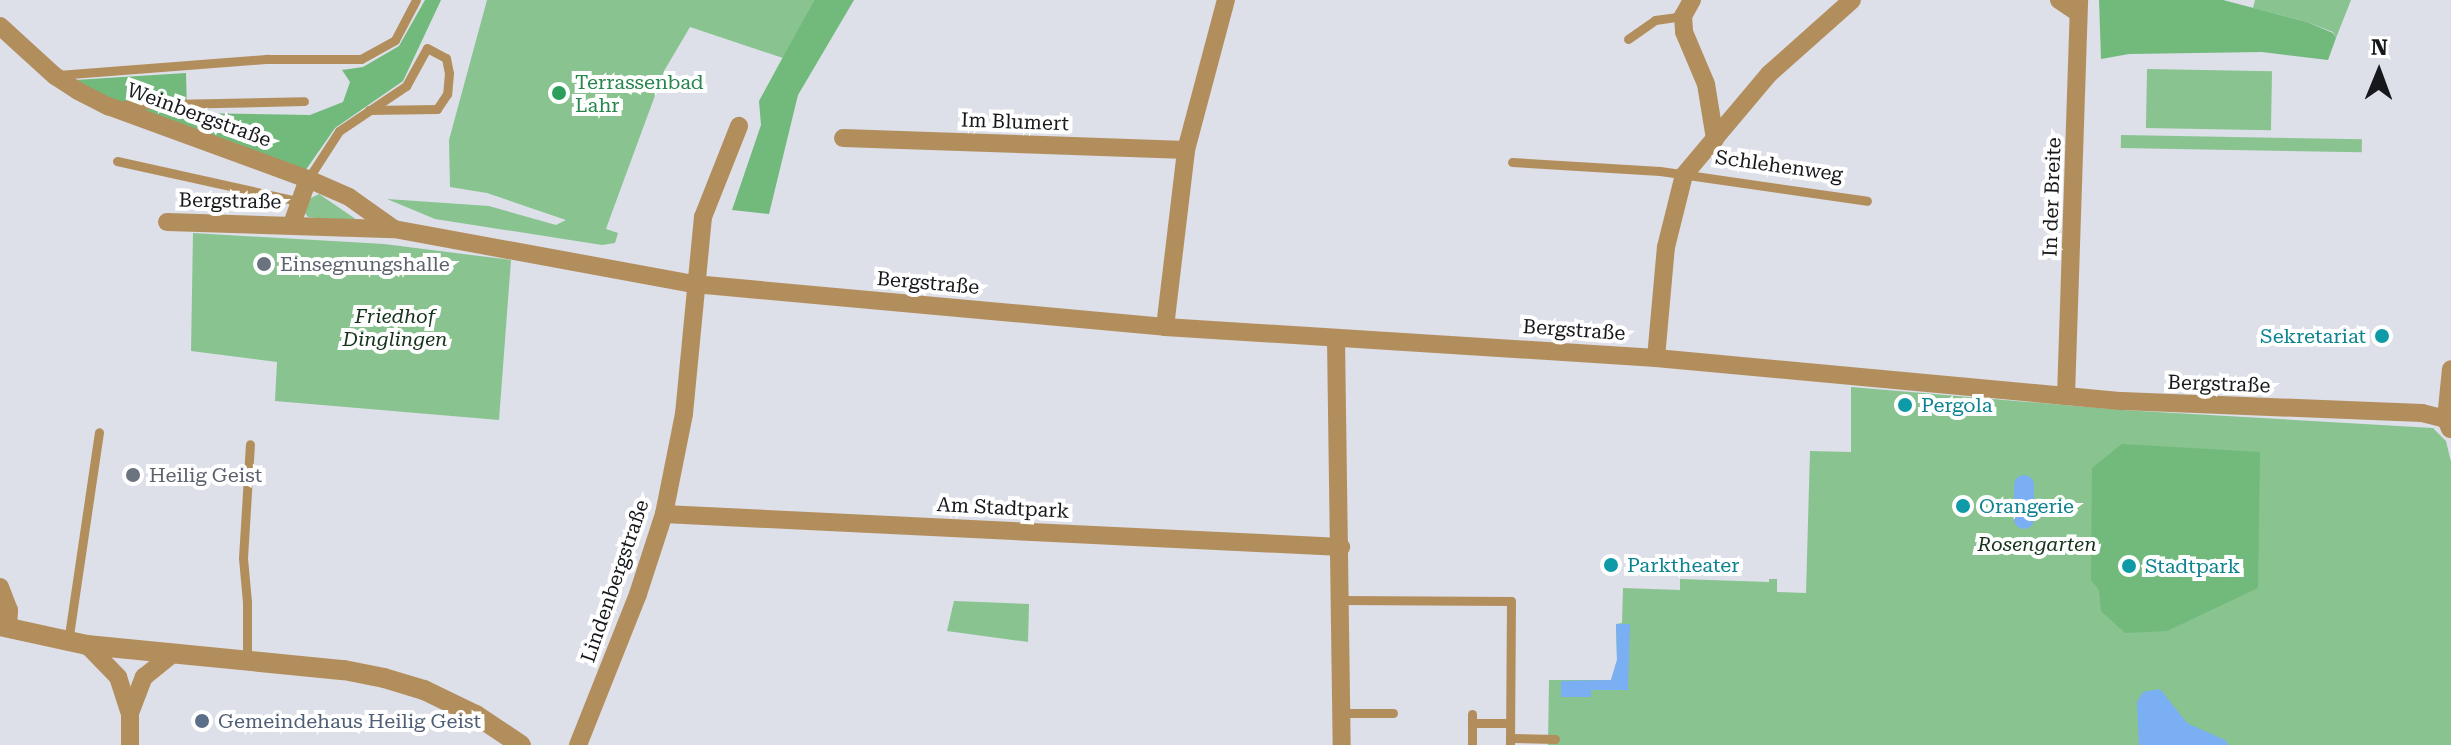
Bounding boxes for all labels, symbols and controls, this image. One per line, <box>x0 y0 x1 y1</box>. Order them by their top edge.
north arrow <box>2339 32 2419 112</box>
text: N <box>2371 35 2388 60</box>
place label: Terrassenbad Lahr <box>575 70 704 117</box>
street label: Weinbergstraße <box>124 78 274 152</box>
marker: Terrassenbad Lahr <box>550 84 568 102</box>
street label: Im Blumert <box>961 108 1069 136</box>
street label: In der Breite <box>2038 137 2066 257</box>
street label: Schlehenweg <box>1714 145 1844 187</box>
street label: Bergstraße <box>178 188 282 214</box>
place label: Einsegnungshalle <box>280 252 450 276</box>
marker: Einsegnungshalle <box>255 255 273 273</box>
street label: Bergstraße <box>876 267 980 299</box>
park label: Friedhof Dinglingen <box>343 304 447 351</box>
street label: Bergstraße <box>1522 314 1626 346</box>
place label: Sekretariat <box>2260 324 2366 348</box>
marker: Sekretariat <box>2373 327 2391 345</box>
street label: Bergstraße <box>2167 370 2271 398</box>
place label: Pergola <box>1921 393 1992 417</box>
marker: Pergola <box>1896 396 1914 414</box>
place label: Heilig Geist <box>149 463 262 487</box>
marker: Heilig Geist <box>124 466 142 484</box>
street label: Am Stadtpark <box>936 493 1070 523</box>
place label: Orangerie <box>1979 494 2074 518</box>
street label: Lindenbergstraße <box>576 497 654 665</box>
marker: Orangerie <box>1954 497 1972 515</box>
park label: Rosengarten <box>1978 532 2096 556</box>
place label: Parktheater <box>1627 553 1739 577</box>
place label: Stadtpark <box>2145 554 2240 578</box>
marker: Parktheater <box>1602 556 1620 574</box>
marker: Stadtpark <box>2120 557 2138 575</box>
place label: Gemeindehaus Heilig Geist <box>218 709 481 733</box>
marker: Gemeindehaus Heilig Geist <box>193 712 211 730</box>

